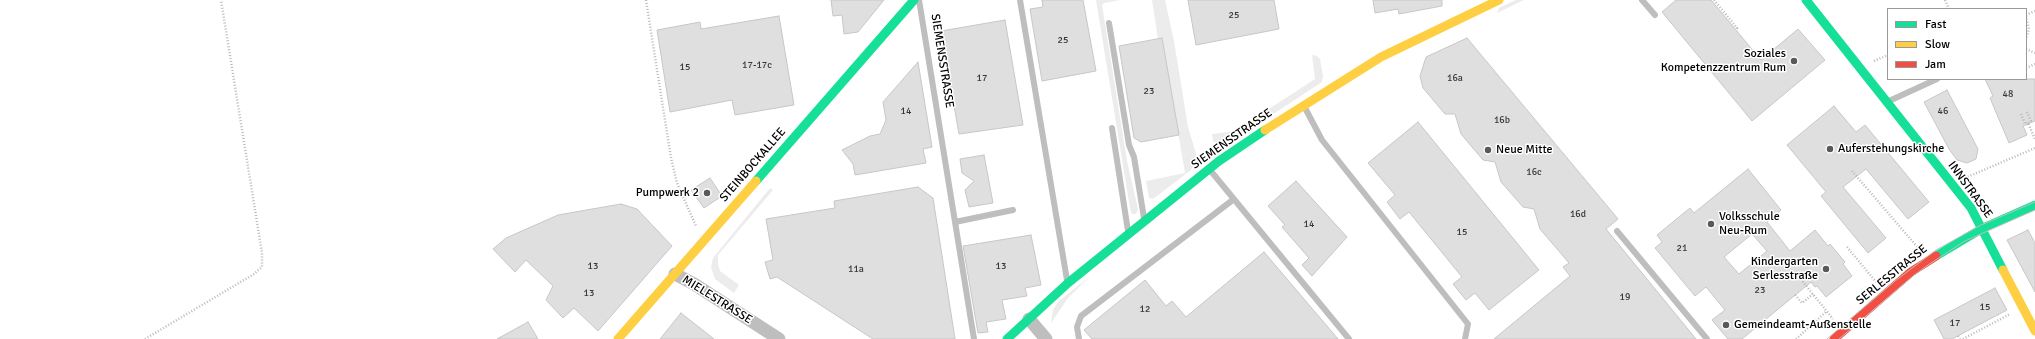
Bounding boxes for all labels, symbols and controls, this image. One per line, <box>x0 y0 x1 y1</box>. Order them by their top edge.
legend <box>1887 8 2027 80</box>
house number: 25 <box>1229 9 1239 21</box>
street label: SIEMENSSTRASSE <box>927 13 957 109</box>
text: Fast <box>1925 17 1946 32</box>
house number: 25 <box>1058 34 1068 46</box>
text: Slow <box>1925 37 1950 52</box>
place label: Soziales Kompetenzzentrum Rum <box>1661 47 1786 75</box>
marker: Soziales Kompetenzzentrum Rum <box>1789 56 1799 66</box>
text: Jam <box>1925 57 1946 72</box>
house number: 17-17c <box>742 59 772 71</box>
house number: 15 <box>680 61 690 73</box>
house number: 17 <box>977 72 987 84</box>
house number: 16a <box>1447 72 1463 84</box>
house number: 23 <box>1144 85 1154 97</box>
house number: 48 <box>2003 88 2013 100</box>
house number: 14 <box>901 105 911 117</box>
house number: 46 <box>1938 105 1948 117</box>
street label: SIEMENSSTRASSE <box>1189 106 1275 172</box>
house number: 16b <box>1494 114 1510 126</box>
street label: STEINBOCKALLEE <box>717 125 789 205</box>
place label: Auferstehungskirche <box>1838 142 1944 156</box>
place label: Neue Mitte <box>1496 143 1553 157</box>
marker: Auferstehungskirche <box>1825 144 1835 154</box>
marker: Neue Mitte <box>1483 145 1493 155</box>
street label: INNSTRASSE <box>1945 159 1995 221</box>
house number: 16c <box>1526 166 1542 178</box>
place label: Pumpwerk 2 <box>636 186 699 200</box>
marker: Pumpwerk 2 <box>702 188 712 198</box>
house number: 16d <box>1570 208 1586 220</box>
place label: Volksschule Neu-Rum <box>1719 210 1780 238</box>
house number: 14 <box>1304 218 1314 230</box>
marker: Volksschule Neu-Rum <box>1706 219 1716 229</box>
house number: 15 <box>1457 226 1467 238</box>
house number: 21 <box>1677 242 1687 254</box>
street label: SERLESSTRASSE <box>1854 242 1930 308</box>
place label: Kindergarten Serlesstraße <box>1751 255 1818 283</box>
house number: 13 <box>588 260 598 272</box>
house number: 13 <box>996 260 1006 272</box>
house number: 11a <box>848 263 864 275</box>
marker: Kindergarten Serlesstraße <box>1821 264 1831 274</box>
street label: MIELESTRASSE <box>679 273 755 327</box>
house number: 23 <box>1755 284 1765 296</box>
house number: 13 <box>584 287 594 299</box>
house number: 19 <box>1620 291 1630 303</box>
house number: 15 <box>1980 301 1990 313</box>
house number: 12 <box>1140 303 1150 315</box>
house number: 17 <box>1950 317 1960 329</box>
place label: Gemeindeamt-Außenstelle <box>1734 318 1872 332</box>
marker: Gemeindeamt-Außenstelle <box>1721 320 1731 330</box>

